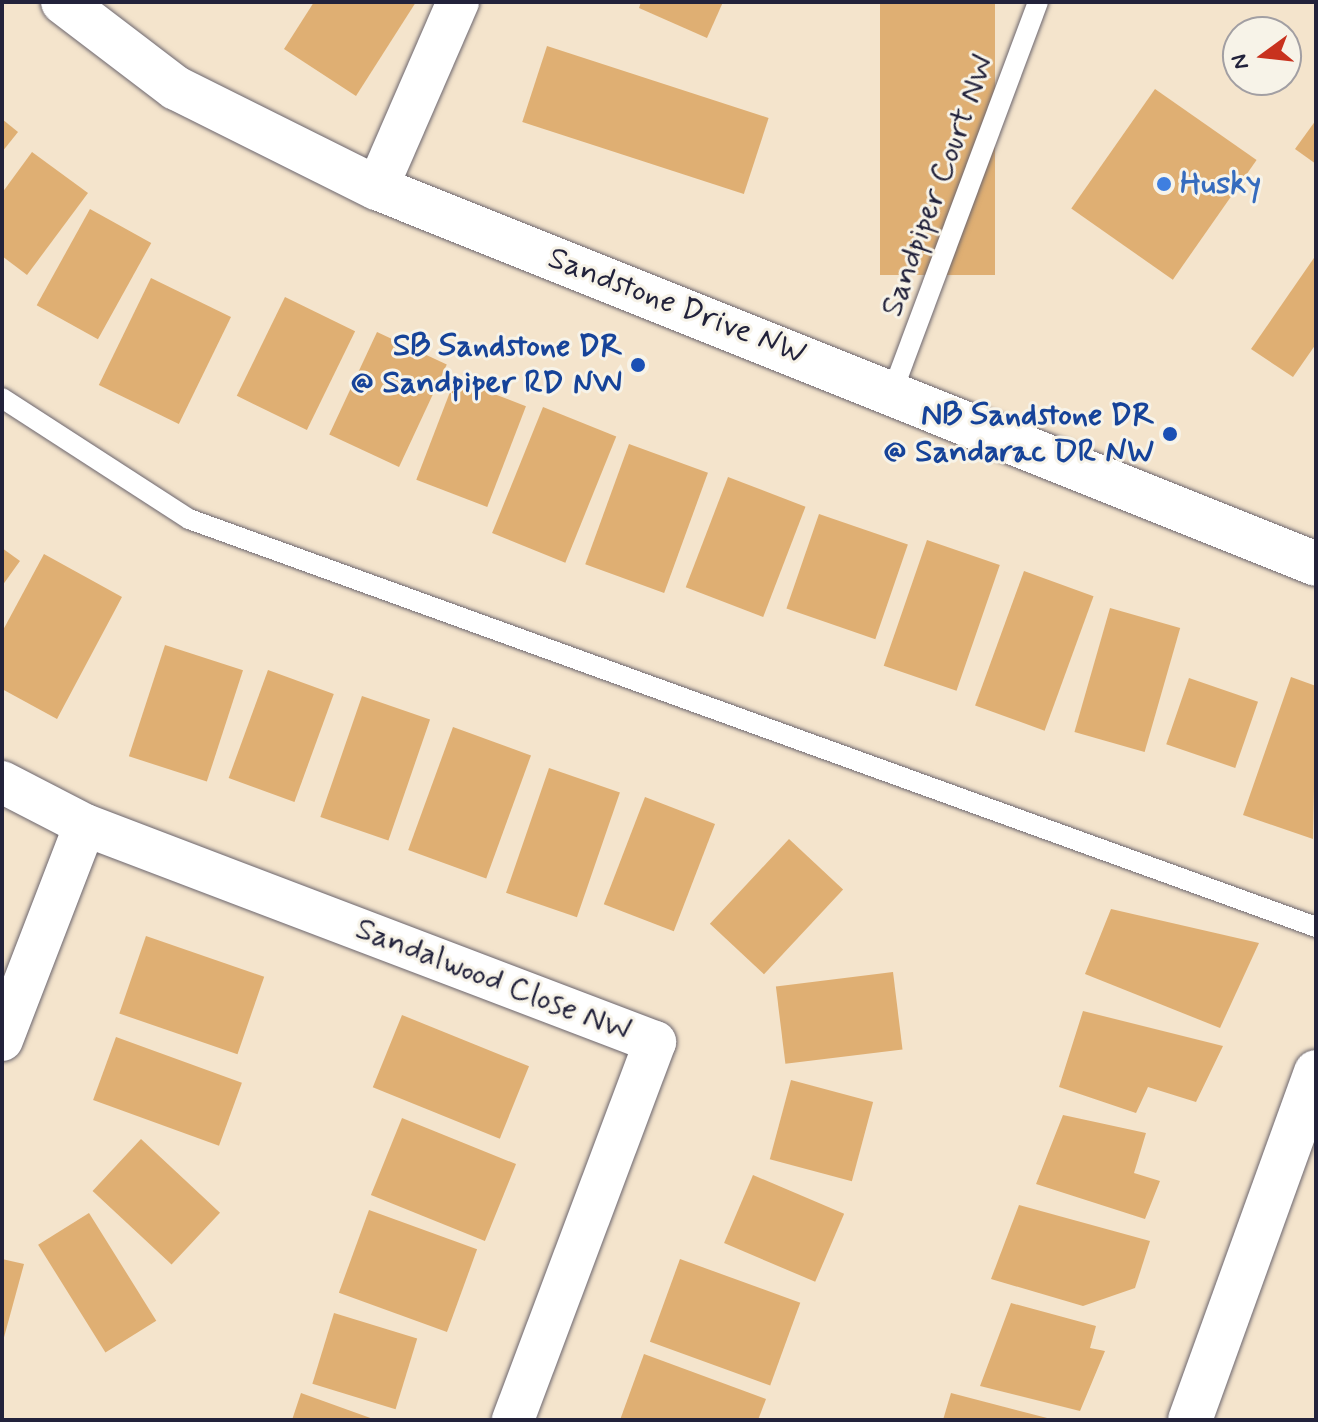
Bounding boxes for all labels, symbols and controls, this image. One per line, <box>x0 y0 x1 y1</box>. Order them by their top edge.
north arrow <box>1222 16 1302 96</box>
street label: Sandpiper Court NW <box>873 50 1003 322</box>
text: N <box>1225 51 1256 72</box>
place label: Husky <box>1180 165 1261 203</box>
marker: Husky <box>1155 175 1173 193</box>
street label: Sandstone Drive NW <box>544 240 810 372</box>
place label: SB Sandstone DR @ Sandpiper RD NW <box>352 328 622 403</box>
marker: SB Sandstone DR @ Sandpiper RD NW <box>629 356 647 374</box>
place label: NB Sandstone DR @ Sandarac DR NW <box>886 397 1154 472</box>
marker: NB Sandstone DR @ Sandarac DR NW <box>1161 425 1179 443</box>
street label: Sandalwood Close NW <box>350 910 636 1050</box>

